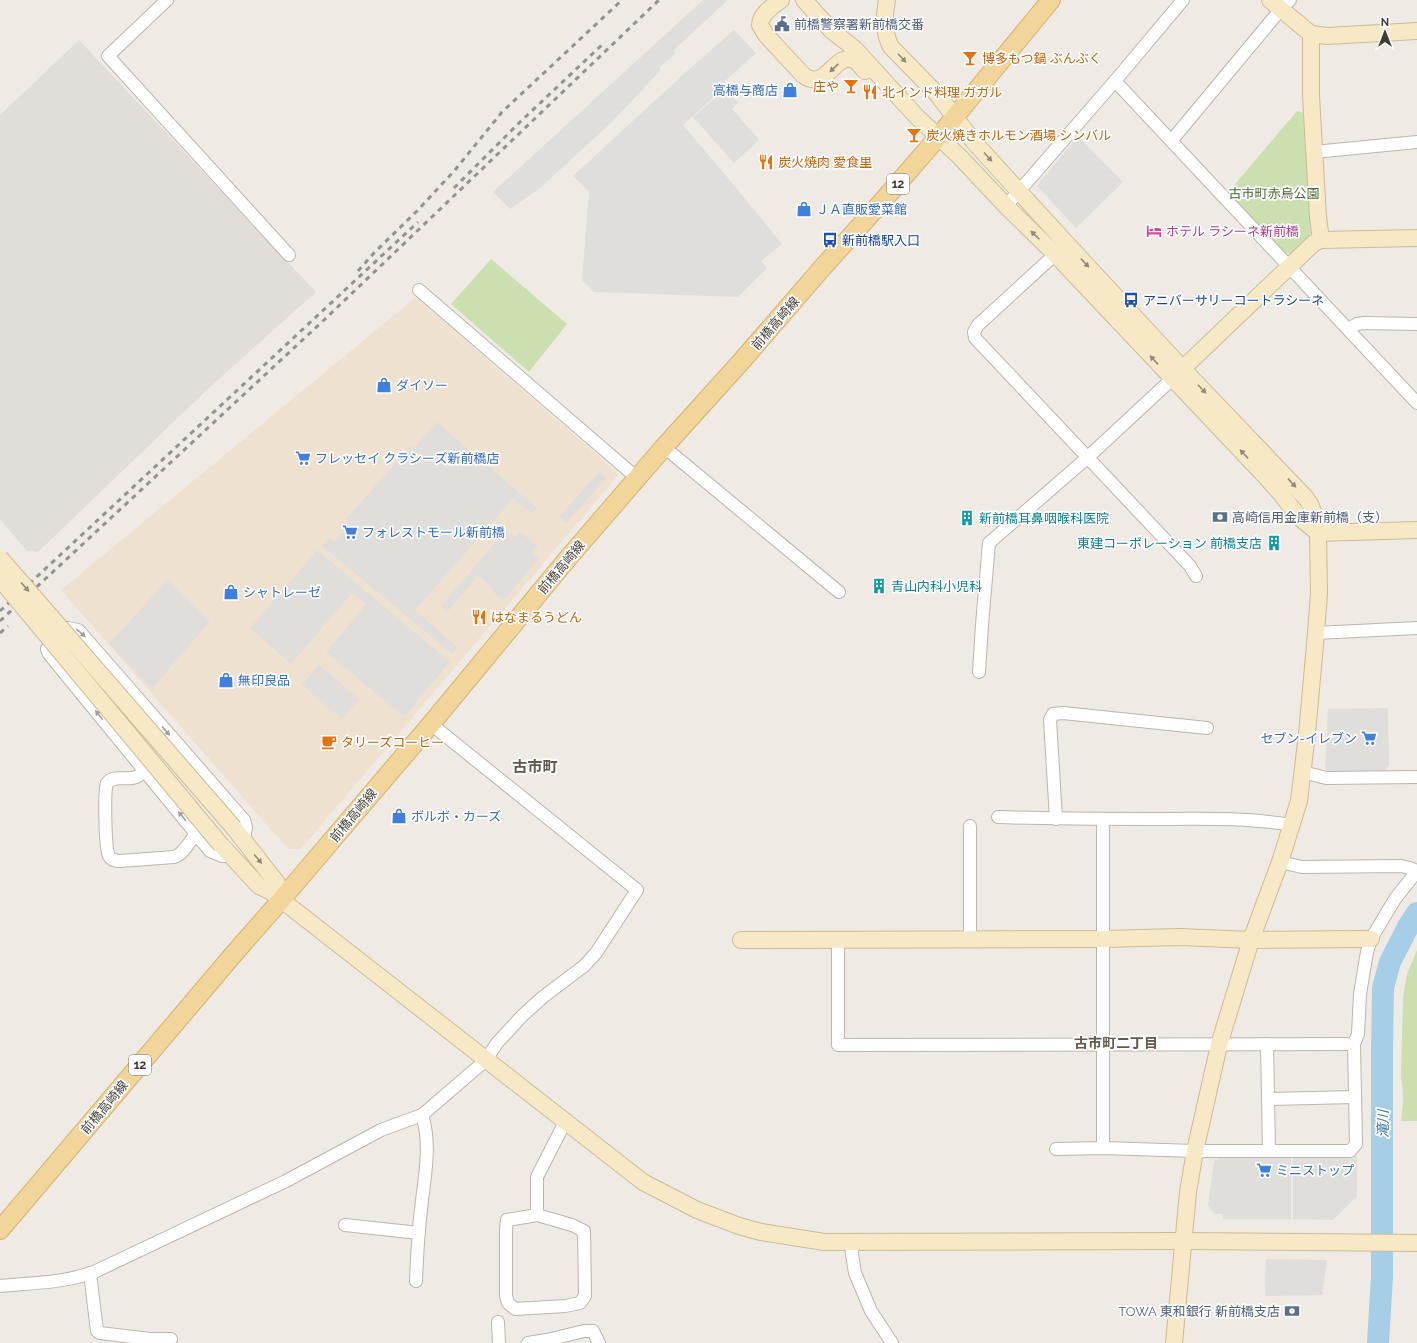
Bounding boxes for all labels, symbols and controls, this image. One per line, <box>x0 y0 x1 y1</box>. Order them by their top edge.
north arrow <box>1365 12 1405 52</box>
public building icon: 前橋警察署新前橋交番 <box>773 15 791 33</box>
text: N <box>1381 16 1389 29</box>
place label: 前橋警察署新前橋交番 <box>794 17 924 32</box>
bar icon: 博多もつ鍋 ぶんぶく <box>961 49 979 67</box>
place label: 博多もつ鍋 ぶんぶく <box>982 51 1102 66</box>
one-way arrow <box>897 53 907 63</box>
one-way arrow <box>829 63 839 72</box>
bar icon: 庄や <box>842 77 860 95</box>
place label: 庄や <box>813 79 839 94</box>
shop icon: 高橋与商店 <box>781 81 799 99</box>
place label: 高橋与商店 <box>713 83 778 98</box>
restaurant icon: 北インド料理 ガガル <box>861 83 879 101</box>
place label: 北インド料理 ガガル <box>882 85 1002 100</box>
bar icon: 炭火焼きホルモン酒場 シンバル <box>905 126 923 144</box>
place label: 炭火焼きホルモン酒場 シンバル <box>926 128 1111 143</box>
one-way arrow <box>983 152 993 162</box>
restaurant icon: 炭火焼肉 愛食里 <box>757 153 775 171</box>
place label: 炭火焼肉 愛食里 <box>778 155 872 170</box>
road number: 12 <box>887 174 909 194</box>
park label: 古市町赤烏公園 <box>1228 186 1320 201</box>
shop icon: ＪＡ直販愛菜館 <box>795 200 813 218</box>
place label: ＪＡ直販愛菜館 <box>816 202 907 217</box>
hotel icon: ホテル ラシーネ新前橋 <box>1145 222 1163 240</box>
place label: ホテル ラシーネ新前橋 <box>1166 224 1299 239</box>
one-way arrow <box>1030 230 1040 240</box>
bus stop icon: 新前橋駅入口 <box>821 231 839 249</box>
place label: 新前橋駅入口 <box>842 233 920 248</box>
one-way arrow <box>1081 258 1090 268</box>
bus stop icon: アニバーサリーコートラシーネ <box>1122 291 1140 309</box>
place label: アニバーサリーコートラシーネ <box>1143 293 1324 308</box>
street label: 前橋高崎線 <box>748 294 802 353</box>
one-way arrow <box>1150 355 1159 364</box>
shop icon: ダイソー <box>375 376 393 394</box>
place label: ダイソー <box>396 378 448 393</box>
one-way arrow <box>1198 384 1207 394</box>
supermarket icon: フレッセイ クラシーズ新前橋店 <box>294 449 312 467</box>
one-way arrow <box>1239 449 1248 459</box>
place label: フレッセイ クラシーズ新前橋店 <box>315 451 499 466</box>
one-way arrow <box>1287 478 1297 488</box>
bank icon: 高崎信用金庫新前橋（支） <box>1211 508 1229 526</box>
building icon: 新前橋耳鼻咽喉科医院 <box>958 509 976 527</box>
place label: 高崎信用金庫新前橋（支） <box>1232 510 1388 525</box>
place label: 新前橋耳鼻咽喉科医院 <box>979 511 1109 526</box>
supermarket icon: フォレストモール新前橋 <box>341 523 359 541</box>
place label: フォレストモール新前橋 <box>362 525 505 540</box>
building icon: 東建コーポレーション 前橋支店 <box>1265 534 1283 552</box>
place label: 東建コーポレーション 前橋支店 <box>1077 536 1262 551</box>
street label: 前橋高崎線 <box>535 538 588 597</box>
building icon: 青山内科小児科 <box>870 577 888 595</box>
place label: 青山内科小児科 <box>891 579 982 594</box>
one-way arrow <box>21 582 30 592</box>
shop icon: シャトレーゼ <box>222 583 240 601</box>
place label: シャトレーゼ <box>243 585 321 600</box>
restaurant icon: はなまるうどん <box>470 608 488 626</box>
place label: はなまるうどん <box>491 610 582 625</box>
one-way arrow <box>75 629 86 638</box>
shop icon: 無印良品 <box>217 671 235 689</box>
place label: 無印良品 <box>238 673 290 688</box>
one-way arrow <box>95 710 104 721</box>
one-way arrow <box>162 725 171 736</box>
supermarket icon: セブン-イレブン <box>1360 729 1378 747</box>
place label: セブン-イレブン <box>1261 731 1357 746</box>
cafe icon: タリーズコーヒー <box>320 733 338 751</box>
place label: タリーズコーヒー <box>341 735 444 750</box>
district label: 古市町 <box>512 758 558 776</box>
street label: 前橋高崎線 <box>327 786 380 845</box>
shop icon: ボルボ・カーズ <box>390 807 408 825</box>
place label: ボルボ・カーズ <box>411 809 501 824</box>
one-way arrow <box>177 810 186 821</box>
one-way arrow <box>254 854 263 864</box>
district label: 古市町二丁目 <box>1074 1035 1158 1051</box>
road number: 12 <box>129 1055 151 1075</box>
street label: 前橋高崎線 <box>78 1078 131 1137</box>
water label: 滝川 <box>1375 1108 1391 1138</box>
supermarket icon: ミニストップ <box>1255 1161 1273 1179</box>
place label: ミニストップ <box>1276 1163 1354 1178</box>
bank icon: TOWA 東和銀行 新前橋支店 <box>1283 1302 1301 1320</box>
place label: TOWA 東和銀行 新前橋支店 <box>1118 1304 1280 1319</box>

